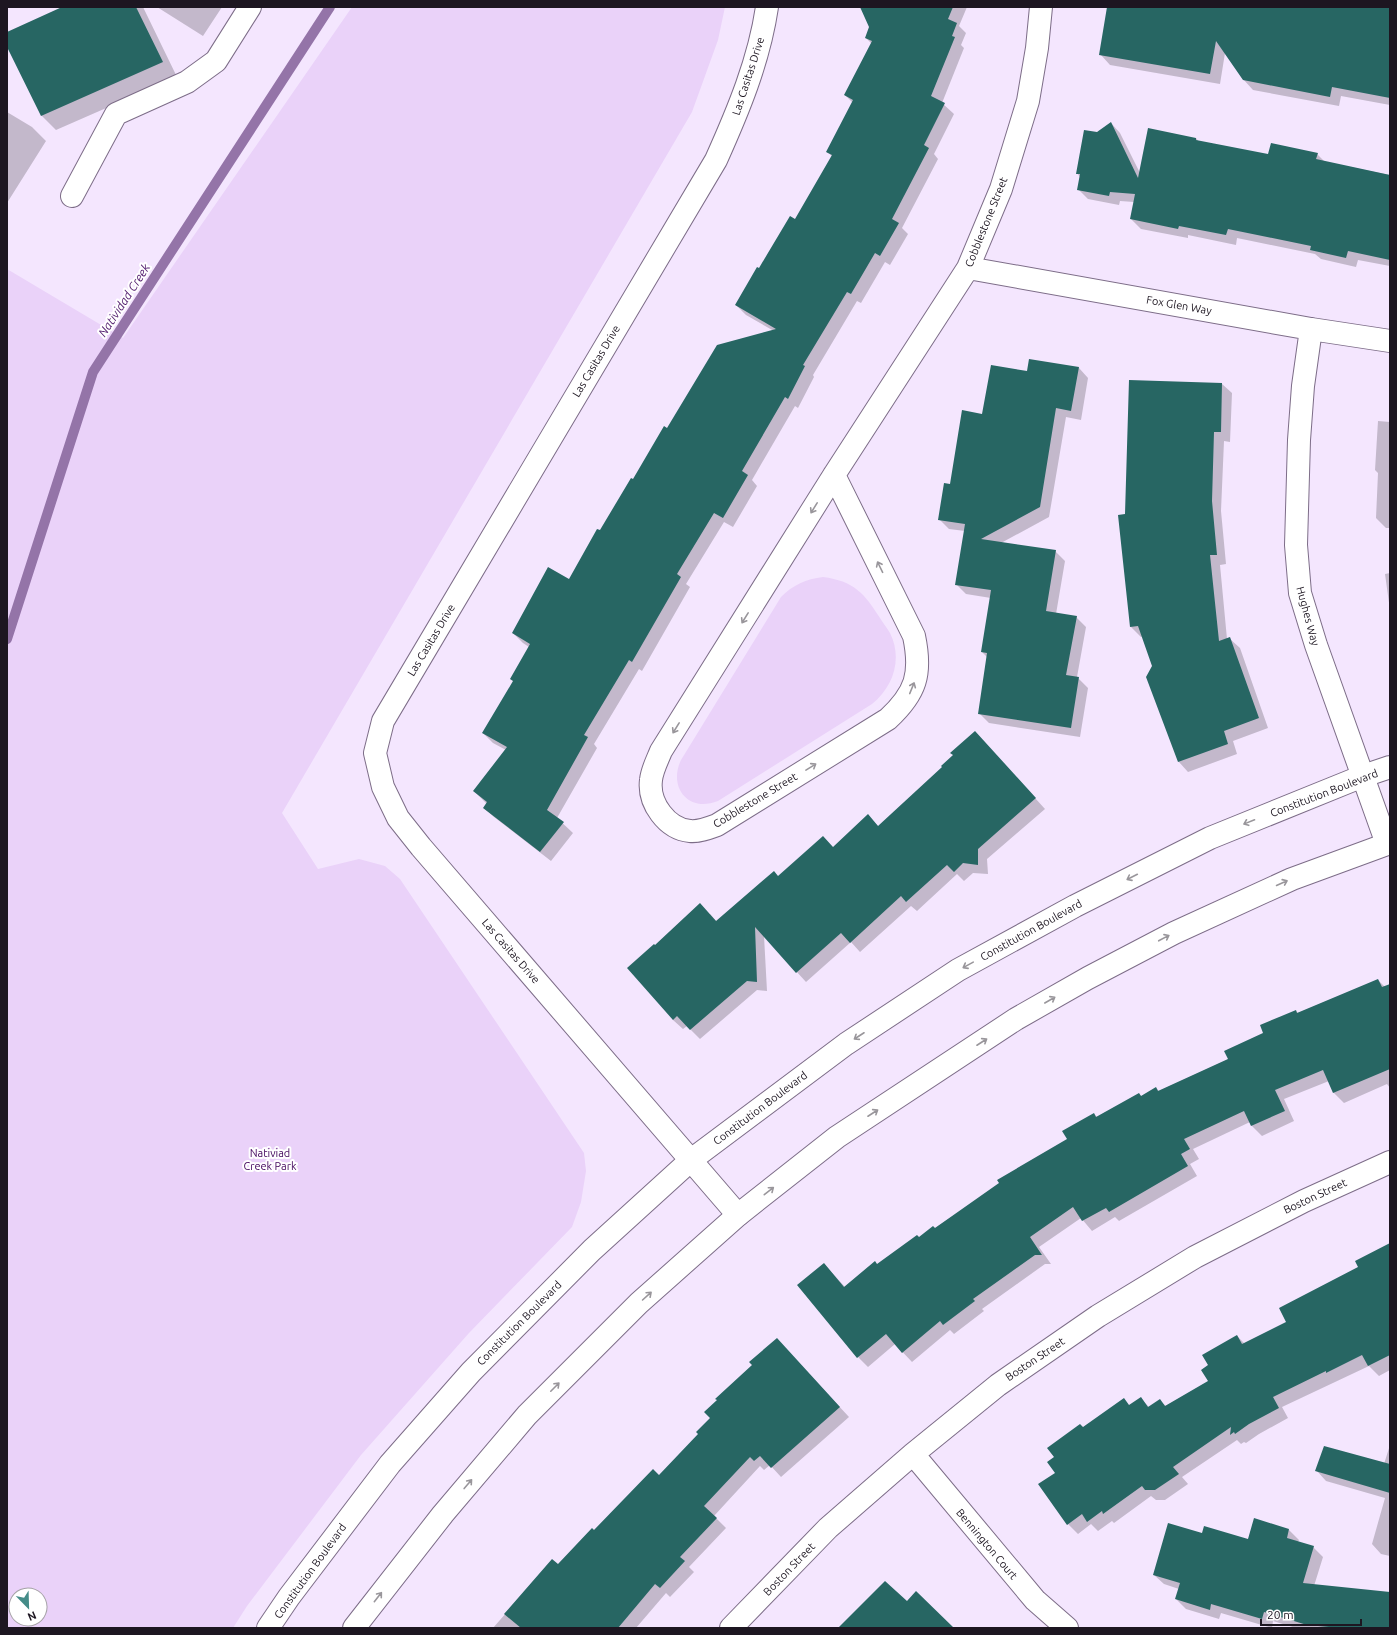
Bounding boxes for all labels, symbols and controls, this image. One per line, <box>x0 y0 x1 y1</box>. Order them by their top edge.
street label: Las Casitas Drive <box>730 35 766 117</box>
street label: Cobblestone Street <box>962 175 1010 269</box>
water label: Natividad Creek <box>96 260 153 339</box>
street label: Fox Glen Way <box>1145 293 1213 317</box>
street label: Las Casitas Drive <box>570 323 622 399</box>
one-way arrow <box>809 502 817 514</box>
one-way arrow <box>876 562 883 574</box>
street label: Hughes Way <box>1294 585 1322 648</box>
street label: Las Casitas Drive <box>405 602 457 678</box>
one-way arrow <box>740 612 748 624</box>
one-way arrow <box>909 683 916 695</box>
one-way arrow <box>671 722 679 734</box>
one-way arrow <box>805 762 817 770</box>
street label: Constitution Boulevard <box>1268 767 1380 819</box>
street label: Cobblestone Street <box>711 770 800 830</box>
one-way arrow <box>1244 819 1256 827</box>
one-way arrow <box>1126 874 1138 881</box>
one-way arrow <box>1276 879 1288 886</box>
street label: Constitution Boulevard <box>978 897 1084 963</box>
street label: Las Casitas Drive <box>480 916 542 986</box>
one-way arrow <box>1158 933 1170 941</box>
one-way arrow <box>962 961 974 969</box>
one-way arrow <box>1044 995 1056 1003</box>
one-way arrow <box>853 1032 864 1040</box>
one-way arrow <box>976 1038 987 1046</box>
street label: Constitution Boulevard <box>711 1069 809 1147</box>
one-way arrow <box>867 1109 879 1117</box>
park label: Nativiad Creek Park <box>244 1147 297 1172</box>
street label: Boston Street <box>1281 1176 1349 1216</box>
one-way arrow <box>763 1187 774 1195</box>
street label: Constitution Boulevard <box>474 1278 564 1368</box>
one-way arrow <box>642 1291 652 1301</box>
street label: Boston Street <box>1003 1335 1067 1383</box>
one-way arrow <box>550 1382 560 1392</box>
one-way arrow <box>463 1479 472 1489</box>
street label: Bennington Court <box>954 1506 1020 1582</box>
street label: Constitution Boulevard <box>272 1521 348 1621</box>
street label: Boston Street <box>761 1540 818 1598</box>
north arrow <box>8 1587 48 1627</box>
one-way arrow <box>374 1592 382 1603</box>
scale bar <box>1261 1601 1361 1627</box>
text: 20 m <box>1267 1608 1294 1621</box>
text: N <box>26 1609 38 1623</box>

